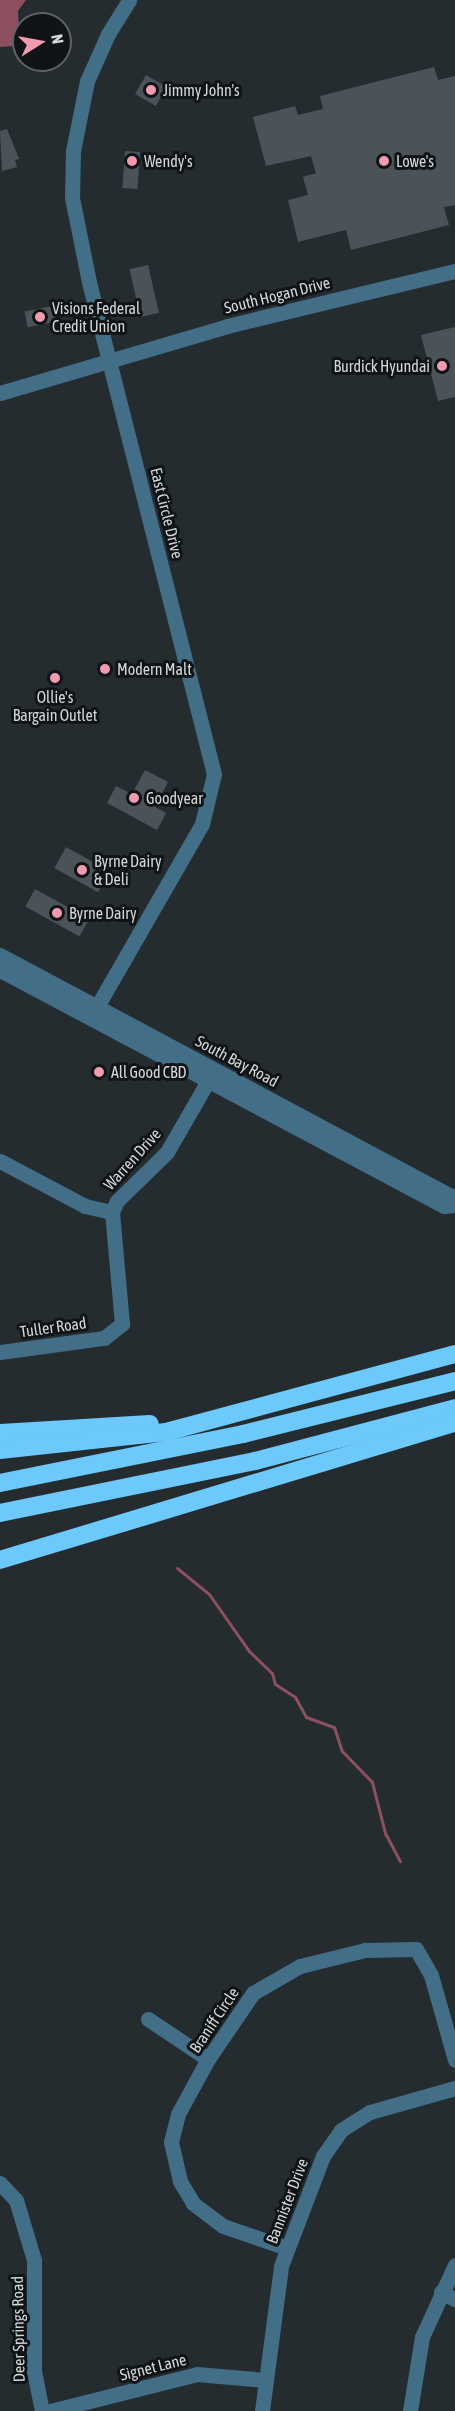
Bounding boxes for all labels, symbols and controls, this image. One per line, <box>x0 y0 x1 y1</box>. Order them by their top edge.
north arrow <box>12 12 72 72</box>
text: N <box>48 33 67 45</box>
place label: Jimmy John's <box>163 80 240 100</box>
marker: Jimmy John's <box>144 83 158 97</box>
place label: Wendy's <box>144 151 193 171</box>
place label: Lowe's <box>396 151 434 171</box>
marker: Wendy's <box>125 154 139 168</box>
marker: Lowe's <box>377 154 391 168</box>
street label: South Hogan Drive <box>222 273 332 317</box>
place label: Visions Federal Credit Union <box>52 298 140 336</box>
marker: Visions Federal Credit Union <box>33 310 47 324</box>
place label: Burdick Hyundai <box>333 356 430 376</box>
marker: Burdick Hyundai <box>435 359 449 373</box>
street label: East Circle Drive <box>146 466 188 560</box>
place label: Modern Malt <box>117 659 192 679</box>
marker: Modern Malt <box>98 662 112 676</box>
marker: Ollie's Bargain Outlet <box>48 671 62 685</box>
place label: Ollie's Bargain Outlet <box>13 687 97 725</box>
place label: Goodyear <box>146 788 203 808</box>
marker: Goodyear <box>127 791 141 805</box>
place label: Byrne Dairy & Deli <box>94 851 162 889</box>
marker: Byrne Dairy & Deli <box>75 863 89 877</box>
place label: Byrne Dairy <box>69 903 137 923</box>
marker: Byrne Dairy <box>50 906 64 920</box>
street label: South Bay Road <box>192 1031 282 1091</box>
place label: All Good CBD <box>111 1062 187 1082</box>
marker: All Good CBD <box>92 1065 106 1079</box>
street label: Warren Drive <box>99 1124 165 1194</box>
street label: Tuller Road <box>18 1313 88 1341</box>
street label: Braniff Circle <box>185 1984 243 2056</box>
street label: Bannister Drive <box>262 2156 312 2246</box>
street label: Deer Springs Road <box>7 2276 29 2382</box>
street label: Signet Lane <box>118 2349 188 2385</box>

